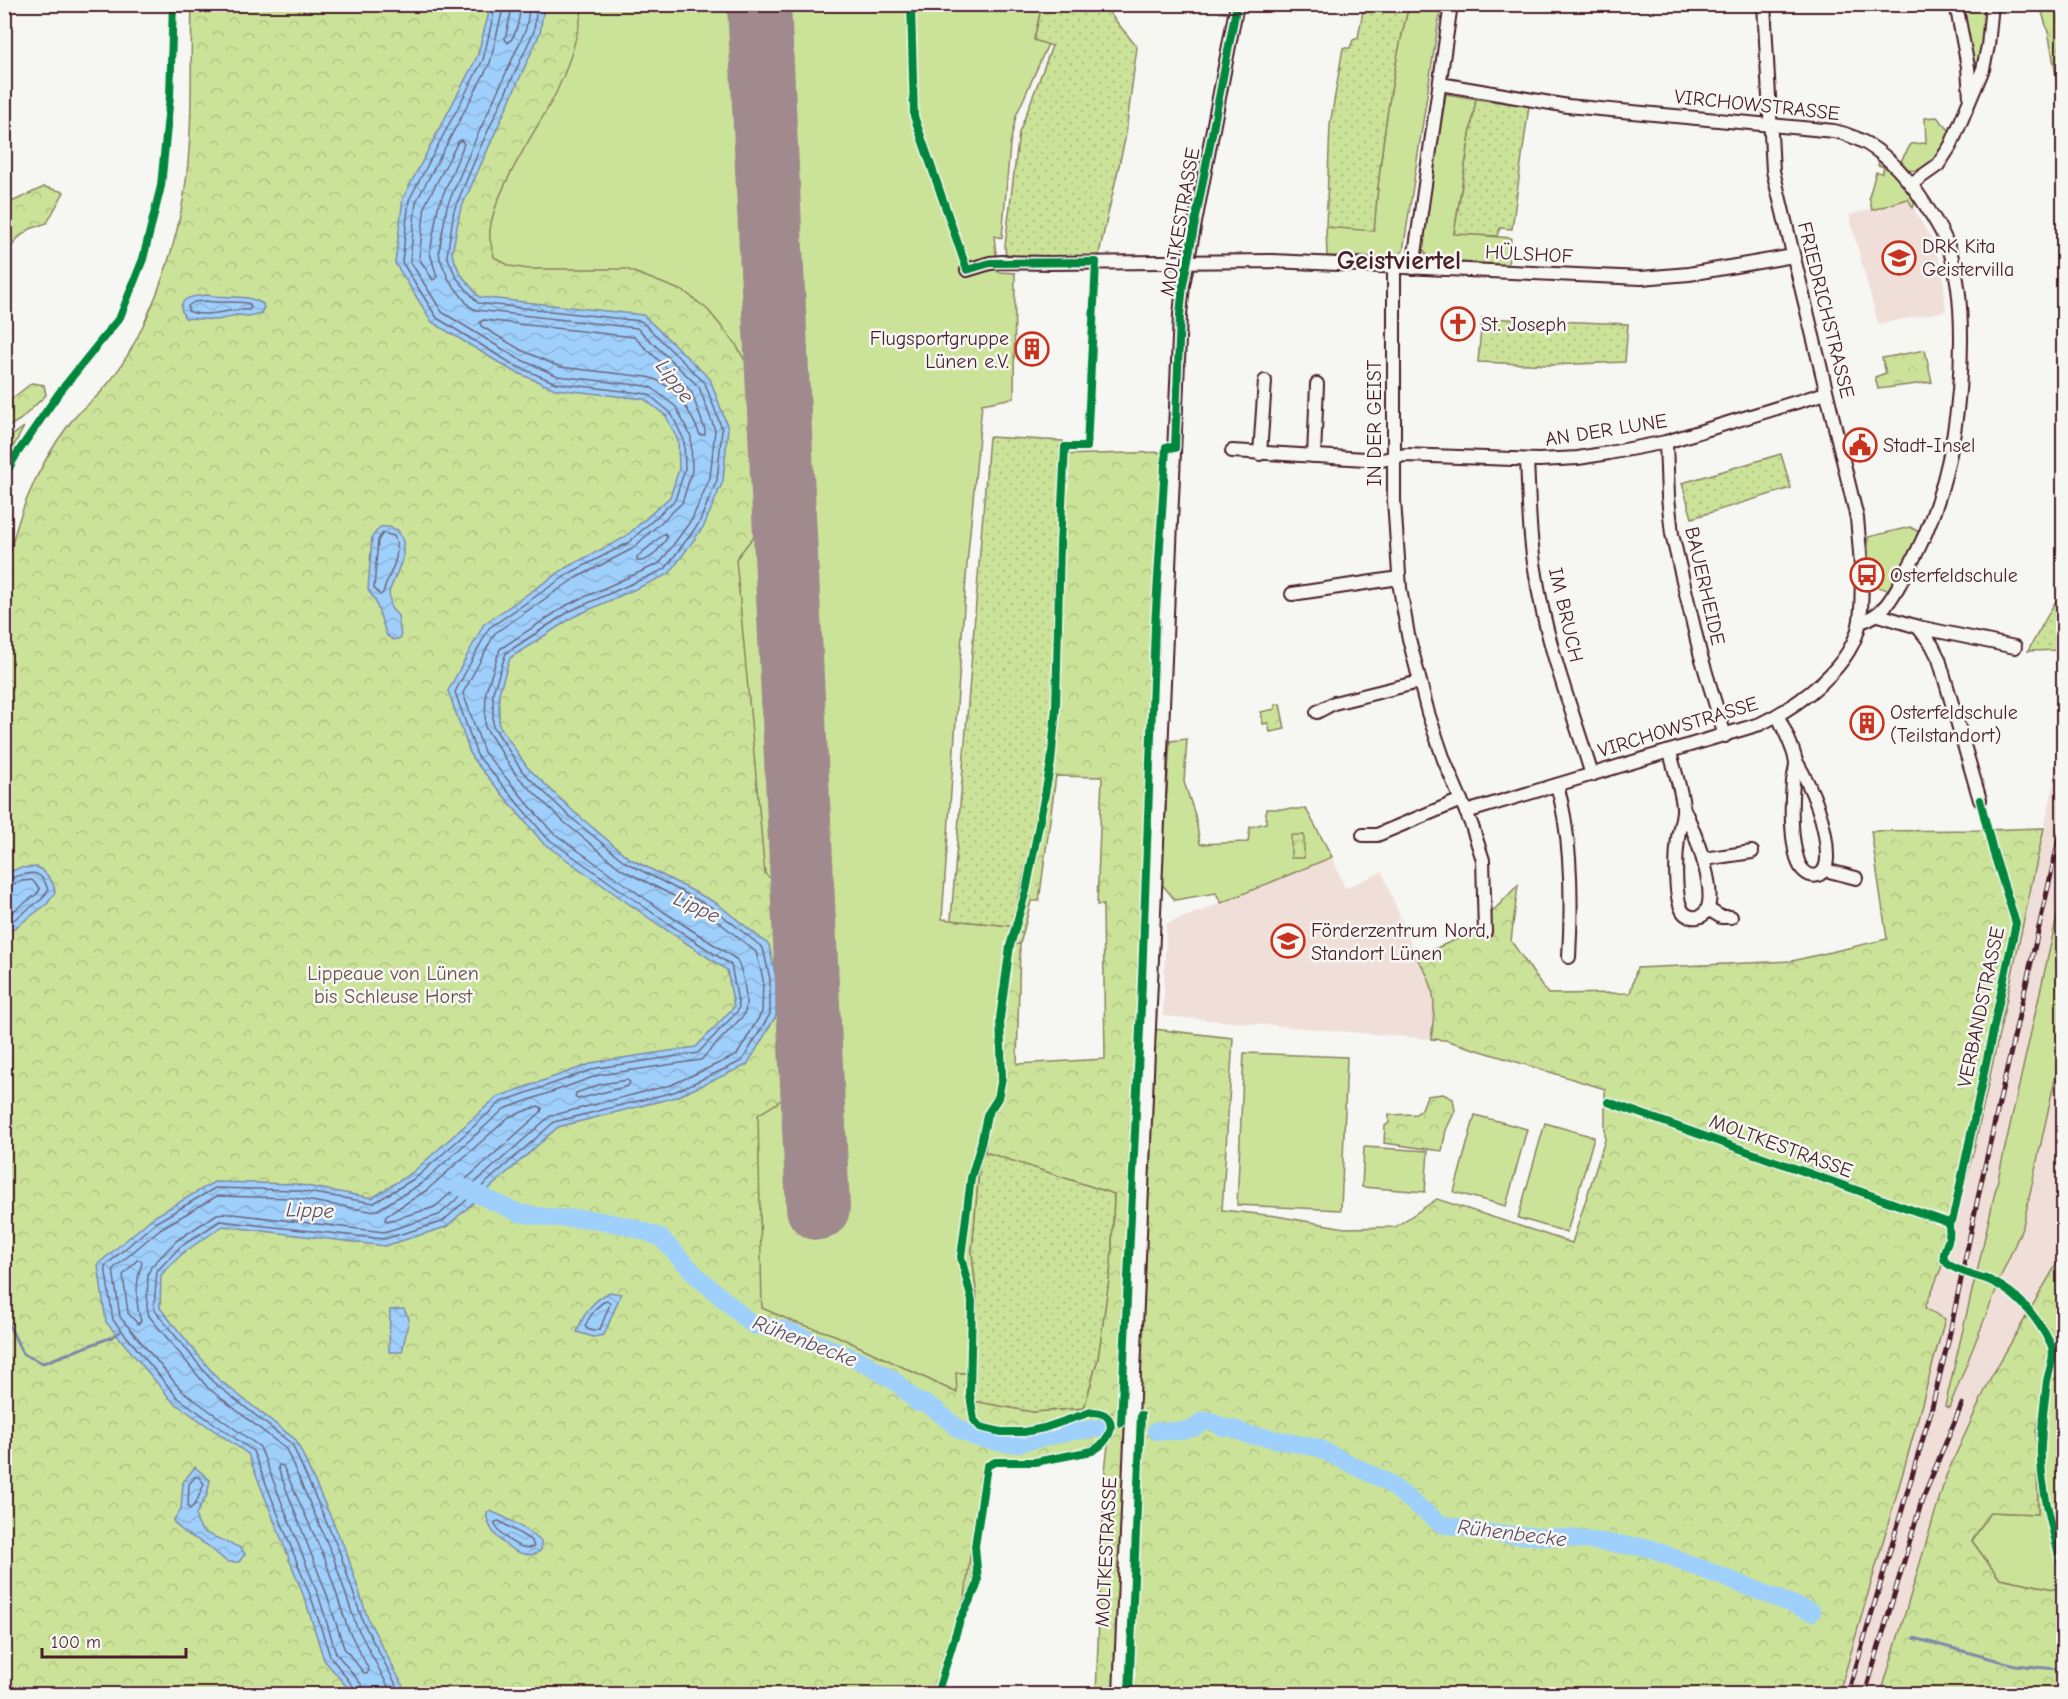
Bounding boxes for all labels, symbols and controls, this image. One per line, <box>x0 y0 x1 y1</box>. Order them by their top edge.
street label: VIRCHOWSTRASSE <box>1673 85 1841 125</box>
street label: MOLTKESTRASSE <box>1156 146 1204 298</box>
street label: FRIEDRICHSTRASSE <box>1793 219 1859 401</box>
place label: DRK Kita Geistervilla <box>1922 235 2014 281</box>
street label: HÜLSHOF <box>1484 240 1574 268</box>
school or university icon: DRK Kita Geistervilla <box>1881 240 1917 276</box>
district label: Geistviertel <box>1337 246 1461 276</box>
church icon: St. Joseph <box>1440 306 1476 342</box>
place label: St. Joseph <box>1481 313 1567 336</box>
place label: Flugsportgruppe Lünen e.V. <box>870 327 1009 373</box>
building icon: Flugsportgruppe Lünen e.V. <box>1014 331 1050 367</box>
water label: Lippe <box>651 355 699 408</box>
street label: IN DER GEIST <box>1363 359 1386 486</box>
street label: AN DER LUNE <box>1543 409 1669 451</box>
public building icon: Stadt-Insel <box>1842 427 1878 463</box>
place label: Stadt-Insel <box>1883 434 1975 457</box>
street label: BAUERHEIDE <box>1680 525 1730 647</box>
bus stop icon: Osterfeldschule <box>1849 557 1885 593</box>
place label: Osterfeldschule <box>1890 564 2018 587</box>
street label: IM BRUCH <box>1544 566 1588 664</box>
street label: VIRCHOWSTRASSE <box>1595 692 1761 762</box>
place label: Osterfeldschule (Teilstandort) <box>1890 701 2018 747</box>
building icon: Osterfeldschule (Teilstandort) <box>1849 705 1885 741</box>
water label: Lippe <box>670 886 724 928</box>
place label: Förderzentrum Nord, Standort Lünen <box>1311 919 1489 965</box>
school or university icon: Förderzentrum Nord, Standort Lünen <box>1270 923 1306 959</box>
street label: VERBANDSTRASSE <box>1953 925 2009 1089</box>
park label: Lippeaue von Lünen bis Schleuse Horst <box>307 962 479 1008</box>
street label: MOLTKESTRASSE <box>1706 1109 1856 1183</box>
water label: Lippe <box>286 1197 335 1223</box>
water label: Rühenbecke <box>749 1310 861 1372</box>
street label: MOLTKESTRASSE <box>1091 1476 1121 1628</box>
water label: Rühenbecke <box>1456 1514 1568 1552</box>
scale bar <box>42 1621 186 1659</box>
text: 100 m <box>51 1632 101 1653</box>

